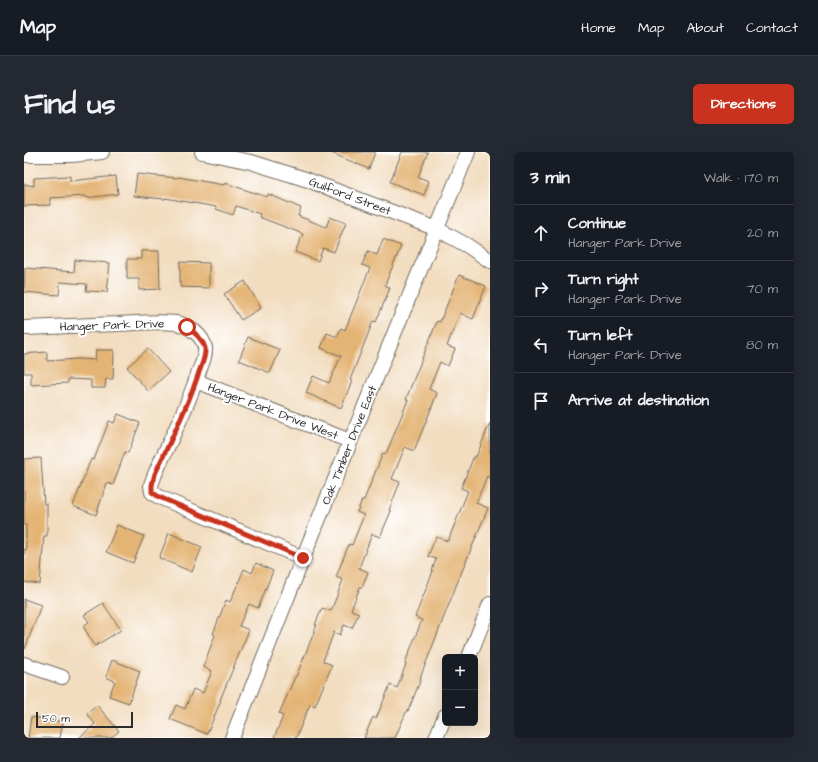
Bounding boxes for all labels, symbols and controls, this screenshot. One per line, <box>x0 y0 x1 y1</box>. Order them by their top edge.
text: Map <box>20 14 56 41</box>
text: Home <box>581 18 616 38</box>
text: Map <box>638 18 664 38</box>
text: About <box>686 18 724 38</box>
text: Contact <box>746 18 798 38</box>
button: Directions <box>693 84 794 124</box>
text: Find us <box>24 85 115 124</box>
text: 3 min <box>530 166 570 190</box>
text: Walk · 170 m <box>704 169 778 187</box>
street label: Guilford Street <box>306 173 393 220</box>
text: Continue <box>568 213 626 234</box>
icon: ahead <box>530 222 552 244</box>
text: 20 m <box>747 224 778 242</box>
text: Hanger Park Drive <box>568 234 682 252</box>
text: Turn right <box>568 269 639 290</box>
icon: right <box>530 278 552 300</box>
text: 70 m <box>746 280 778 298</box>
text: Hanger Park Drive <box>568 290 682 308</box>
street label: Hanger Park Drive <box>59 315 165 337</box>
route start <box>178 318 196 336</box>
text: Turn left <box>568 325 632 346</box>
icon: left <box>530 334 552 356</box>
text: 80 m <box>746 336 778 354</box>
text: Hanger Park Drive <box>568 346 682 364</box>
street label: Hanger Park Drive West <box>205 379 341 445</box>
street label: Oak Timber Drive East <box>318 383 381 507</box>
icon: arrive <box>530 390 552 412</box>
text: Arrive at destination <box>568 390 709 411</box>
route end <box>294 549 312 567</box>
map controls <box>442 654 478 726</box>
button: + <box>442 654 478 690</box>
button: − <box>442 690 478 726</box>
scale bar <box>36 710 133 729</box>
text: 50 m <box>42 711 70 726</box>

